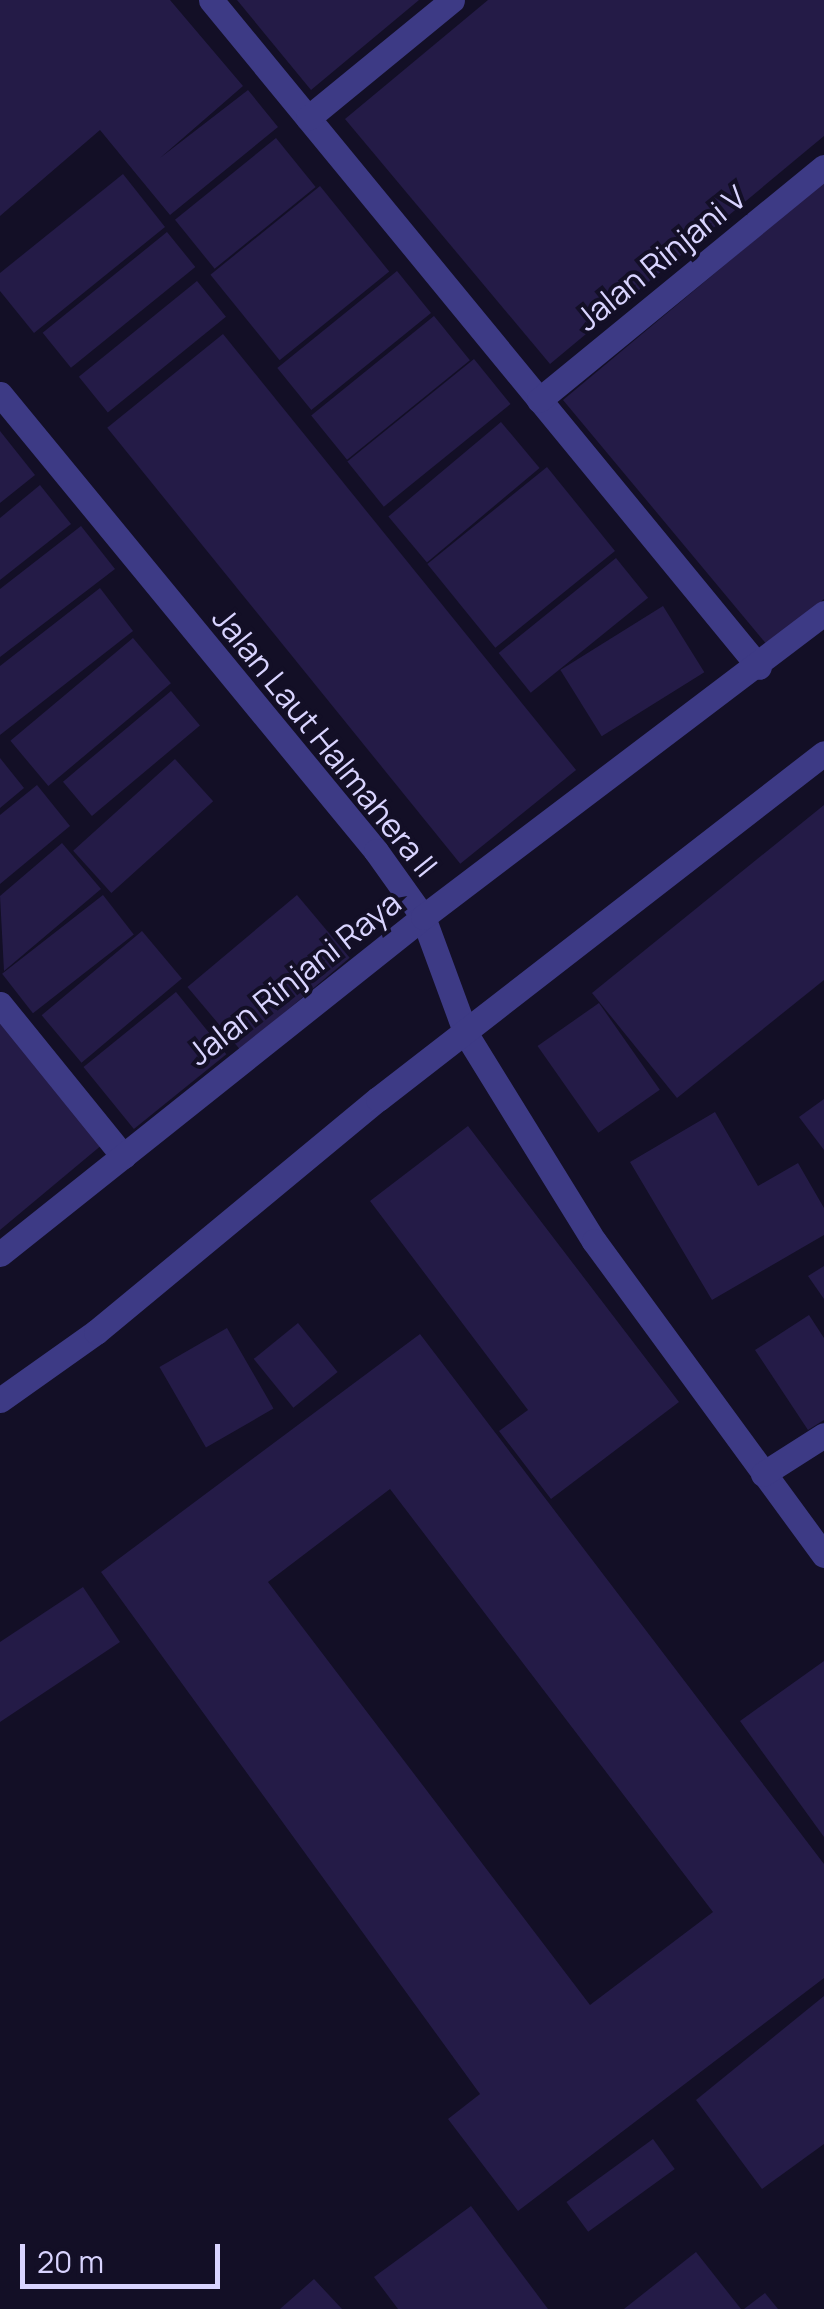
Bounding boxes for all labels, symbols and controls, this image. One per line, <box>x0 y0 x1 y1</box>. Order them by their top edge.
street label: Jalan Rinjani V <box>568 178 754 338</box>
street label: Jalan Laut Halmahera II <box>205 600 445 884</box>
street label: Jalan Rinjani Raya <box>180 883 408 1073</box>
scale bar <box>25 2224 225 2286</box>
text: 20 m <box>37 2241 104 2282</box>

